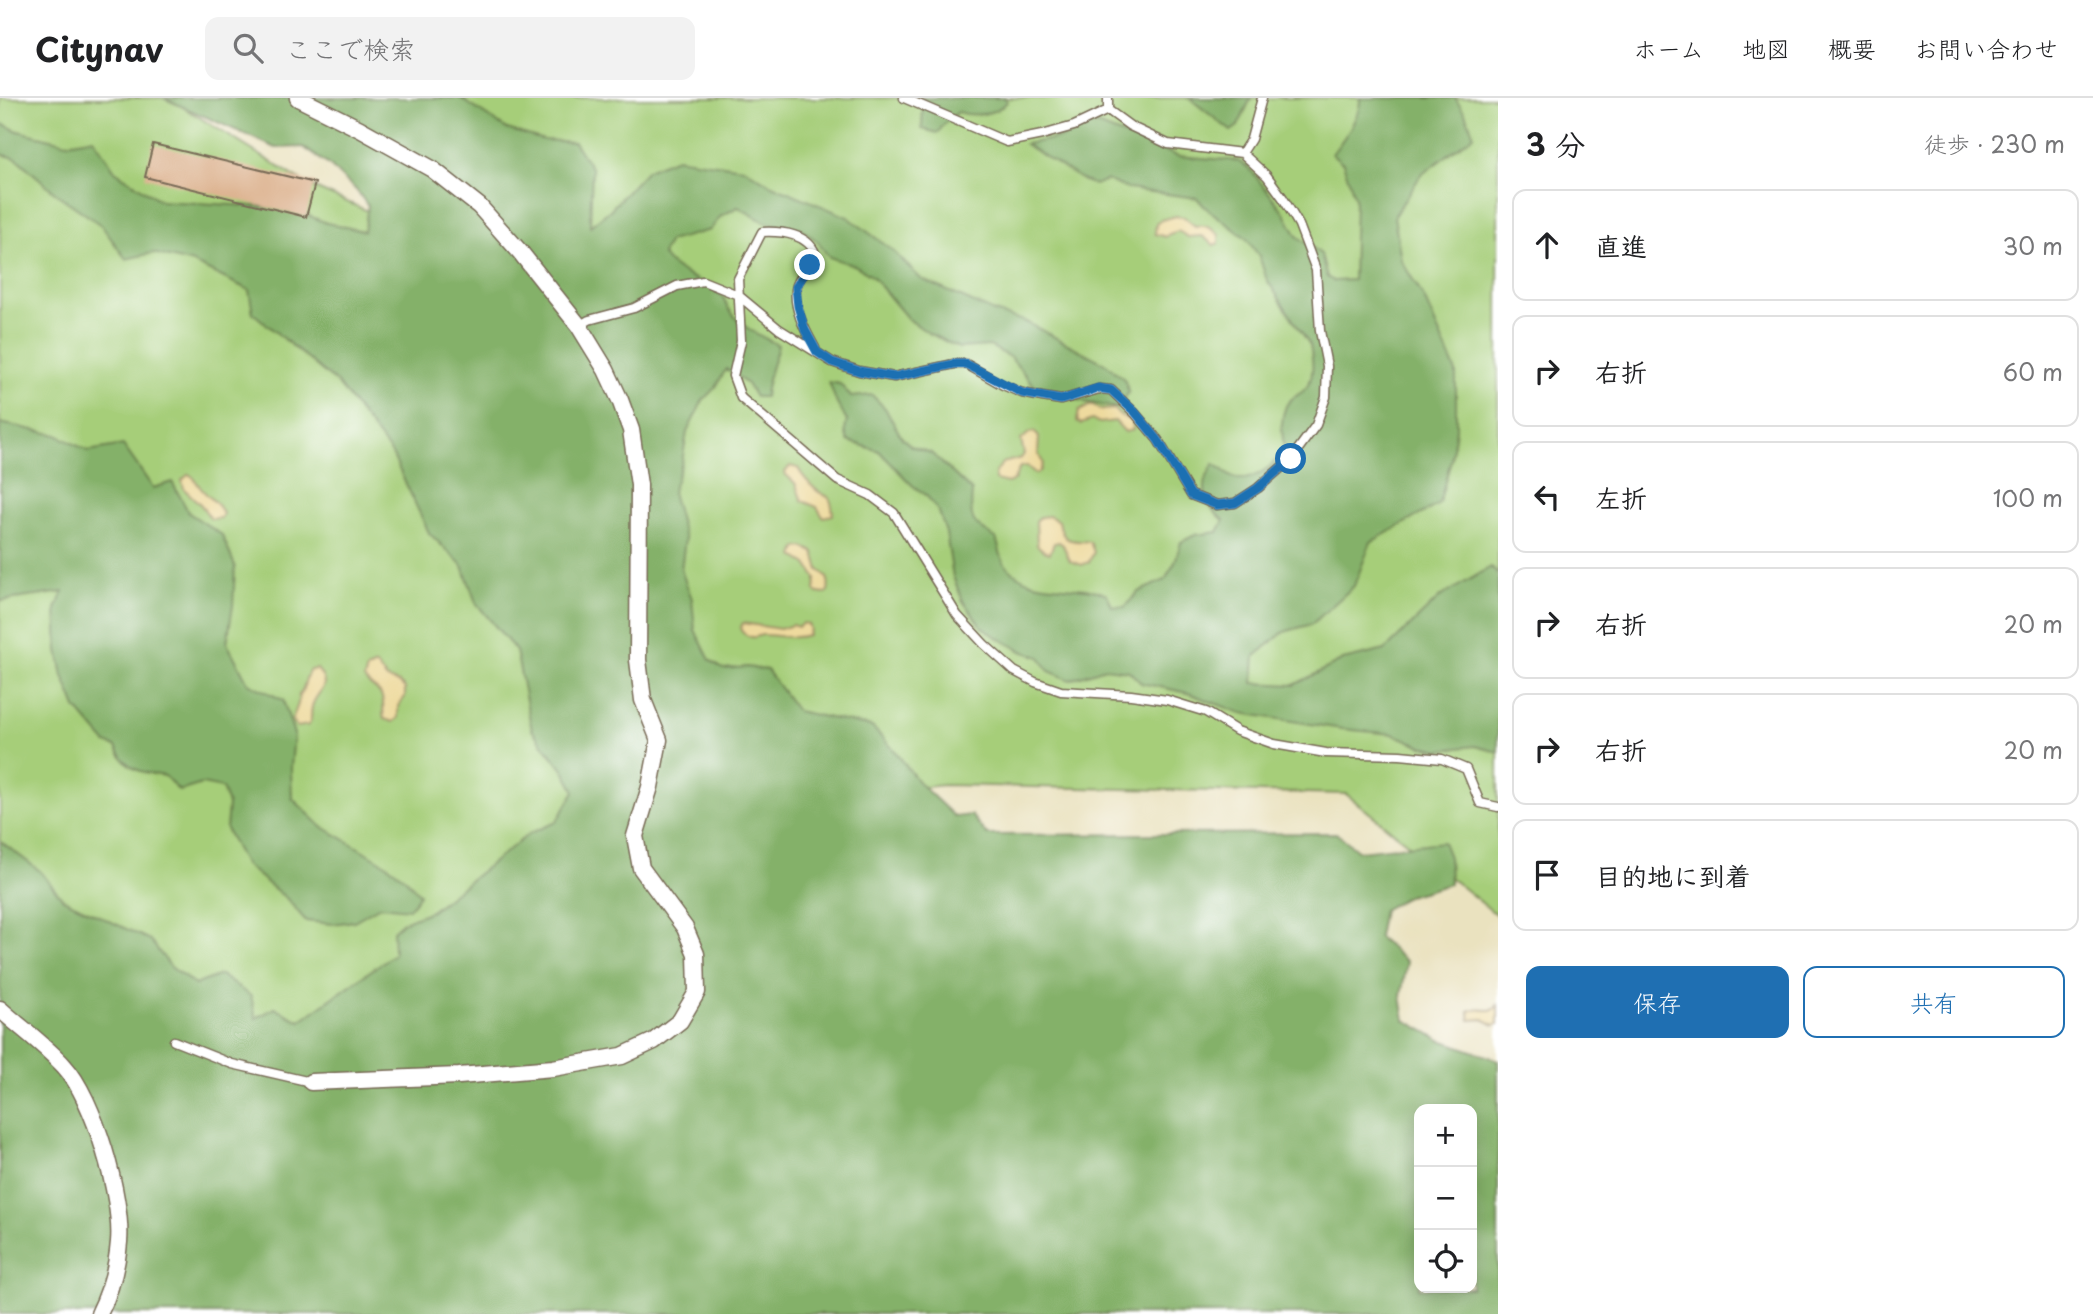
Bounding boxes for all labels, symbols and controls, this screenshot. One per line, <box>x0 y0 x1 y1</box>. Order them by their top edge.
search box <box>205 17 695 80</box>
text: Citynav <box>35 23 163 73</box>
icon: search <box>229 29 267 67</box>
text: ここで検索 <box>285 29 415 68</box>
text: ホーム <box>1633 30 1704 66</box>
text: 地図 <box>1742 30 1790 66</box>
text: 概要 <box>1828 30 1876 66</box>
text: お問い合わせ <box>1914 30 2058 66</box>
text: 3 分 <box>1526 121 1585 166</box>
text: 徒歩 · 230 m <box>1924 126 2065 161</box>
icon: ahead <box>1528 226 1566 264</box>
text: 直進 <box>1595 226 1647 265</box>
text: 30 m <box>2002 228 2063 263</box>
route end <box>794 249 825 280</box>
icon: right <box>1528 352 1566 390</box>
text: 右折 <box>1595 352 1647 391</box>
text: 60 m <box>2003 354 2063 389</box>
route start <box>1275 443 1306 474</box>
icon: left <box>1528 478 1566 516</box>
text: 左折 <box>1595 478 1647 517</box>
text: 100 m <box>1993 480 2063 515</box>
icon: right <box>1528 604 1566 642</box>
text: 右折 <box>1595 604 1647 643</box>
text: 20 m <box>2004 606 2063 641</box>
icon: right <box>1528 730 1566 768</box>
text: 右折 <box>1595 730 1647 769</box>
text: 20 m <box>2004 732 2063 767</box>
icon: arrive <box>1528 856 1566 894</box>
text: 目的地に到着 <box>1595 856 1751 895</box>
button: 保存 <box>1526 966 1789 1038</box>
button: 共有 <box>1803 966 2065 1038</box>
map controls <box>1414 1104 1477 1293</box>
button: + <box>1414 1104 1477 1167</box>
button: − <box>1414 1167 1477 1230</box>
button: locate <box>1414 1230 1477 1293</box>

